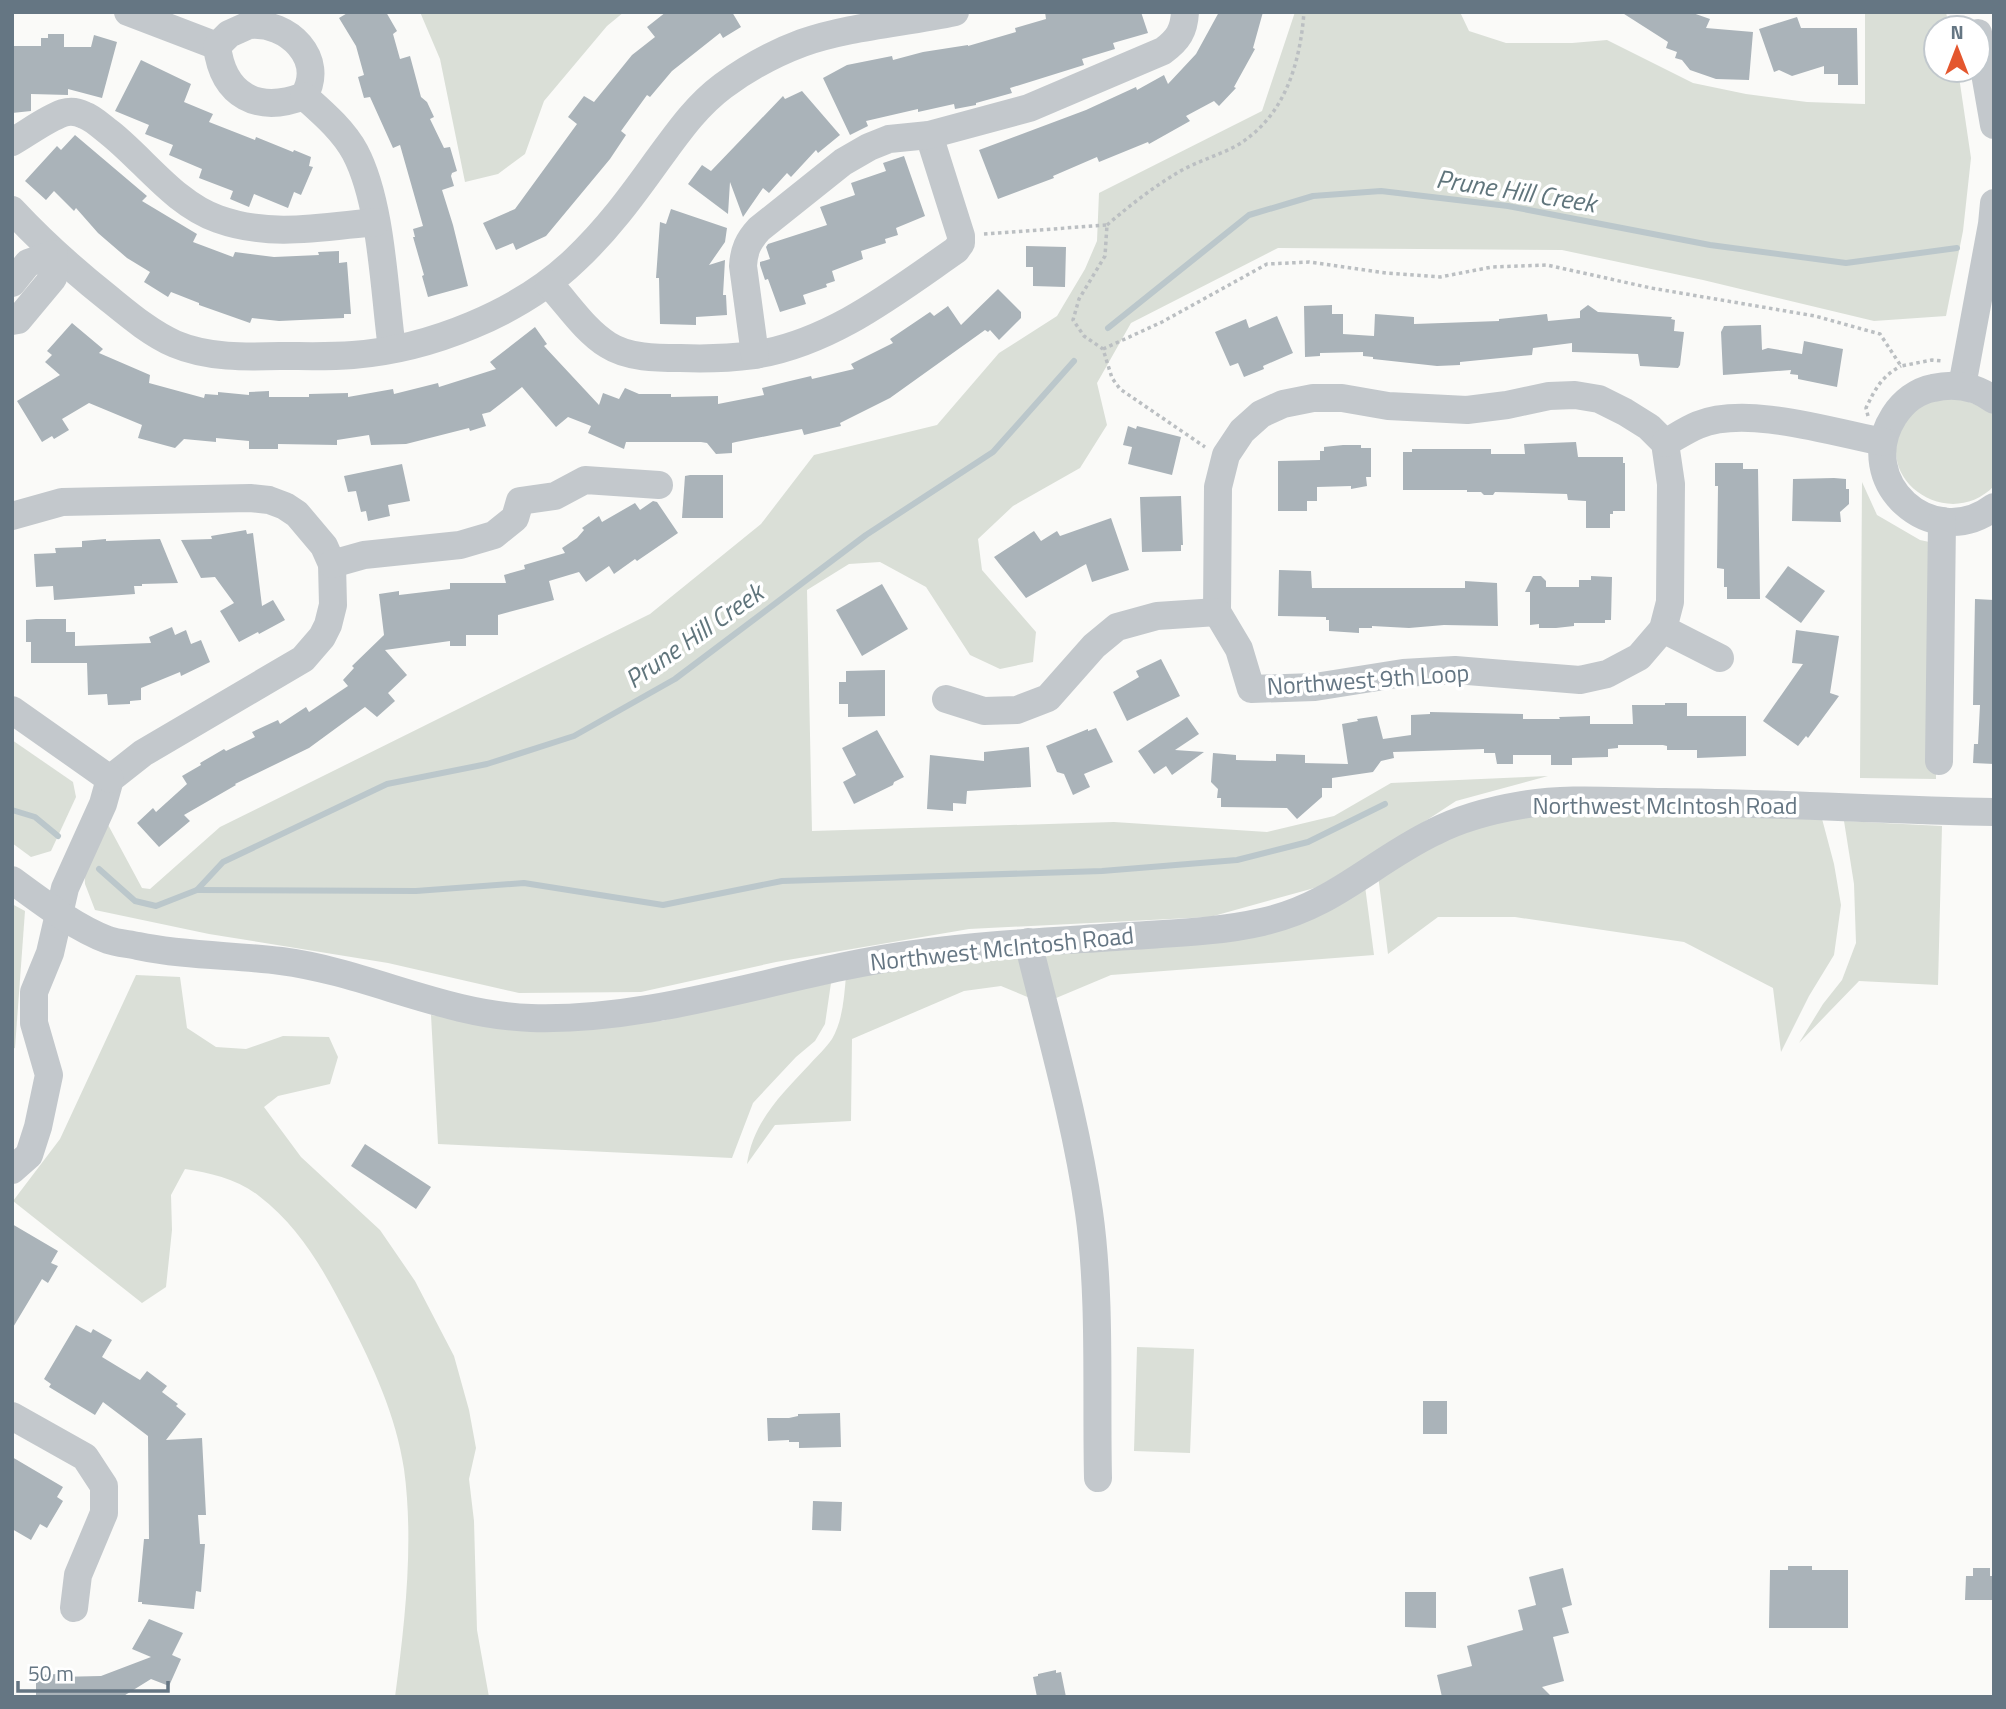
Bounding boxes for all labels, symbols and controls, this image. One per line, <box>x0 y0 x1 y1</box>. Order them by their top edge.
north arrow <box>1922 14 1992 84</box>
text: N <box>1950 17 1964 46</box>
water label: Prune Hill Creek <box>1433 159 1602 223</box>
water label: Prune Hill Creek <box>617 571 774 698</box>
street label: Northwest 9th Loop <box>1266 654 1470 704</box>
street label: Northwest McIntosh Road <box>1532 787 1798 823</box>
street label: Northwest McIntosh Road <box>868 916 1136 980</box>
scale bar <box>18 1650 168 1694</box>
text: 50 m <box>28 1657 74 1689</box>

